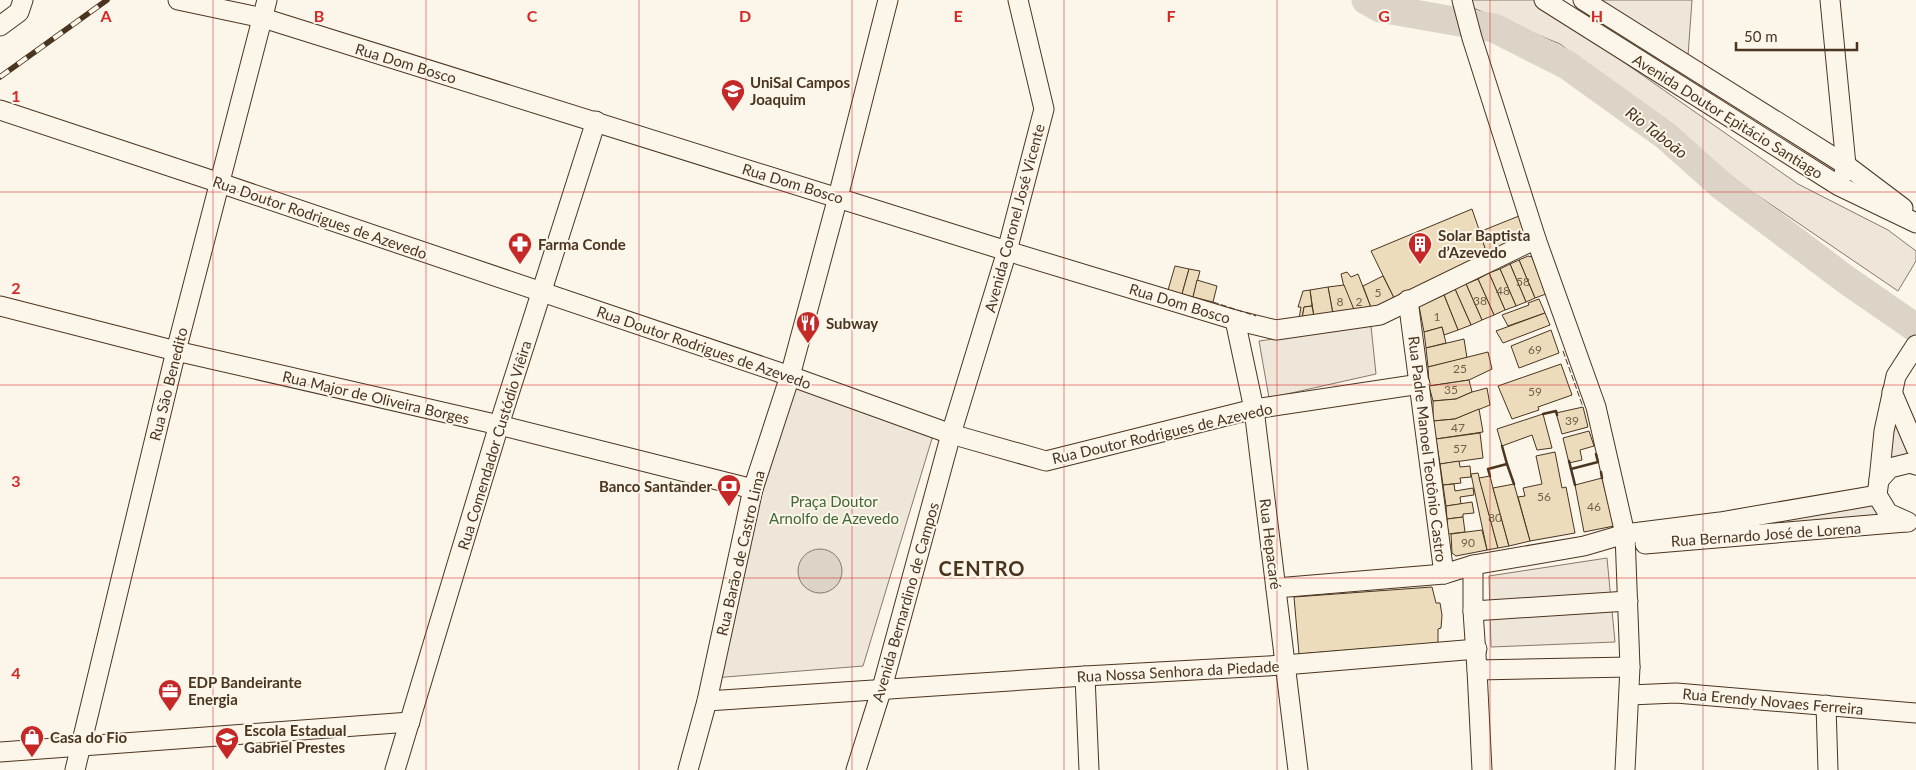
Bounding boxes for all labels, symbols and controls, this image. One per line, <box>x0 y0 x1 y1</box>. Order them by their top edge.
text: A <box>99 6 112 25</box>
text: B <box>314 6 324 25</box>
text: C <box>527 6 538 25</box>
text: D <box>739 6 751 25</box>
text: E <box>953 6 963 25</box>
text: F <box>1166 6 1176 25</box>
text: G <box>1378 6 1390 25</box>
text: H <box>1591 6 1603 25</box>
scale bar <box>1736 20 1857 52</box>
text: 50 m <box>1744 27 1778 45</box>
street label: Rua Dom Bosco <box>353 39 459 87</box>
street label: Avenida Doutor Epitácio Santiago <box>1630 50 1826 182</box>
place label: UniSal Campos Joaquim <box>750 73 850 108</box>
school or university icon: UniSal Campos Joaquim <box>720 78 746 112</box>
text: 1 <box>11 86 21 105</box>
water label: Rio Taboão <box>1622 102 1692 162</box>
street label: Avenida Coronel José Vicente <box>980 122 1048 314</box>
street label: Rua Dom Bosco <box>740 159 846 207</box>
street label: Rua Doutor Rodrigues de Azevedo <box>210 172 430 262</box>
place label: Solar Baptista d’Azevedo <box>1438 226 1530 261</box>
pharmacy icon: Farma Conde <box>507 231 533 265</box>
building icon: Solar Baptista d’Azevedo <box>1407 231 1433 265</box>
place label: Farma Conde <box>538 235 626 253</box>
house number: 58 <box>1516 274 1530 289</box>
text: 2 <box>11 278 21 297</box>
street label: Rua Dom Bosco <box>1127 279 1233 327</box>
house number: 48 <box>1496 283 1510 298</box>
house number: 5 <box>1375 285 1382 300</box>
house number: 38 <box>1473 293 1487 308</box>
house number: 8 <box>1337 294 1344 309</box>
house number: 2 <box>1356 294 1363 309</box>
street label: Rua Doutor Rodrigues de Azevedo <box>594 302 814 392</box>
house number: 1 <box>1434 309 1441 324</box>
restaurant icon: Subway <box>795 310 821 344</box>
place label: Subway <box>826 314 878 332</box>
street label: Rua São Benedito <box>145 325 191 443</box>
street label: Rua Padre Manoel Teotônio Castro <box>1405 335 1451 563</box>
street label: Rua Comendador Custódio Viêira <box>454 338 534 552</box>
house number: 69 <box>1528 342 1542 357</box>
house number: 25 <box>1453 361 1467 376</box>
street label: Rua Major de Oliveira Borges <box>281 367 471 427</box>
house number: 35 <box>1444 382 1458 397</box>
house number: 59 <box>1528 384 1542 399</box>
street label: Rua Doutor Rodrigues de Azevedo <box>1050 399 1274 467</box>
house number: 39 <box>1565 413 1579 428</box>
house number: 47 <box>1451 420 1465 435</box>
house number: 57 <box>1453 441 1467 456</box>
street label: Rua Barão de Castro Lima <box>712 469 768 637</box>
text: 3 <box>11 471 21 490</box>
bank icon: Banco Santander <box>716 473 742 507</box>
place label: Banco Santander <box>599 477 712 495</box>
house number: 56 <box>1537 489 1551 504</box>
park label: Praça Doutor Arnolfo de Azevedo <box>769 492 899 527</box>
street label: Rua Hepacaré <box>1256 498 1286 591</box>
house number: 46 <box>1587 499 1601 514</box>
street label: Avenida Bernardino de Campos <box>868 500 942 704</box>
house number: 80 <box>1488 510 1502 525</box>
street label: Rua Bernardo José de Lorena <box>1670 518 1862 550</box>
house number: 90 <box>1461 535 1475 550</box>
district label: CENTRO <box>939 556 1025 580</box>
street label: Rua Nossa Senhora da Piedade <box>1076 657 1280 685</box>
text: 4 <box>11 663 21 682</box>
place label: EDP Bandeirante Energia <box>188 673 302 708</box>
office icon: EDP Bandeirante Energia <box>157 678 183 712</box>
street label: Rua Erendy Novaes Ferreira <box>1682 684 1864 718</box>
place label: Escola Estadual Gabriel Prestes <box>244 721 346 756</box>
shop icon: Casa do Fio <box>19 724 45 758</box>
school or university icon: Escola Estadual Gabriel Prestes <box>214 726 240 760</box>
place label: Casa do Fio <box>50 728 127 746</box>

